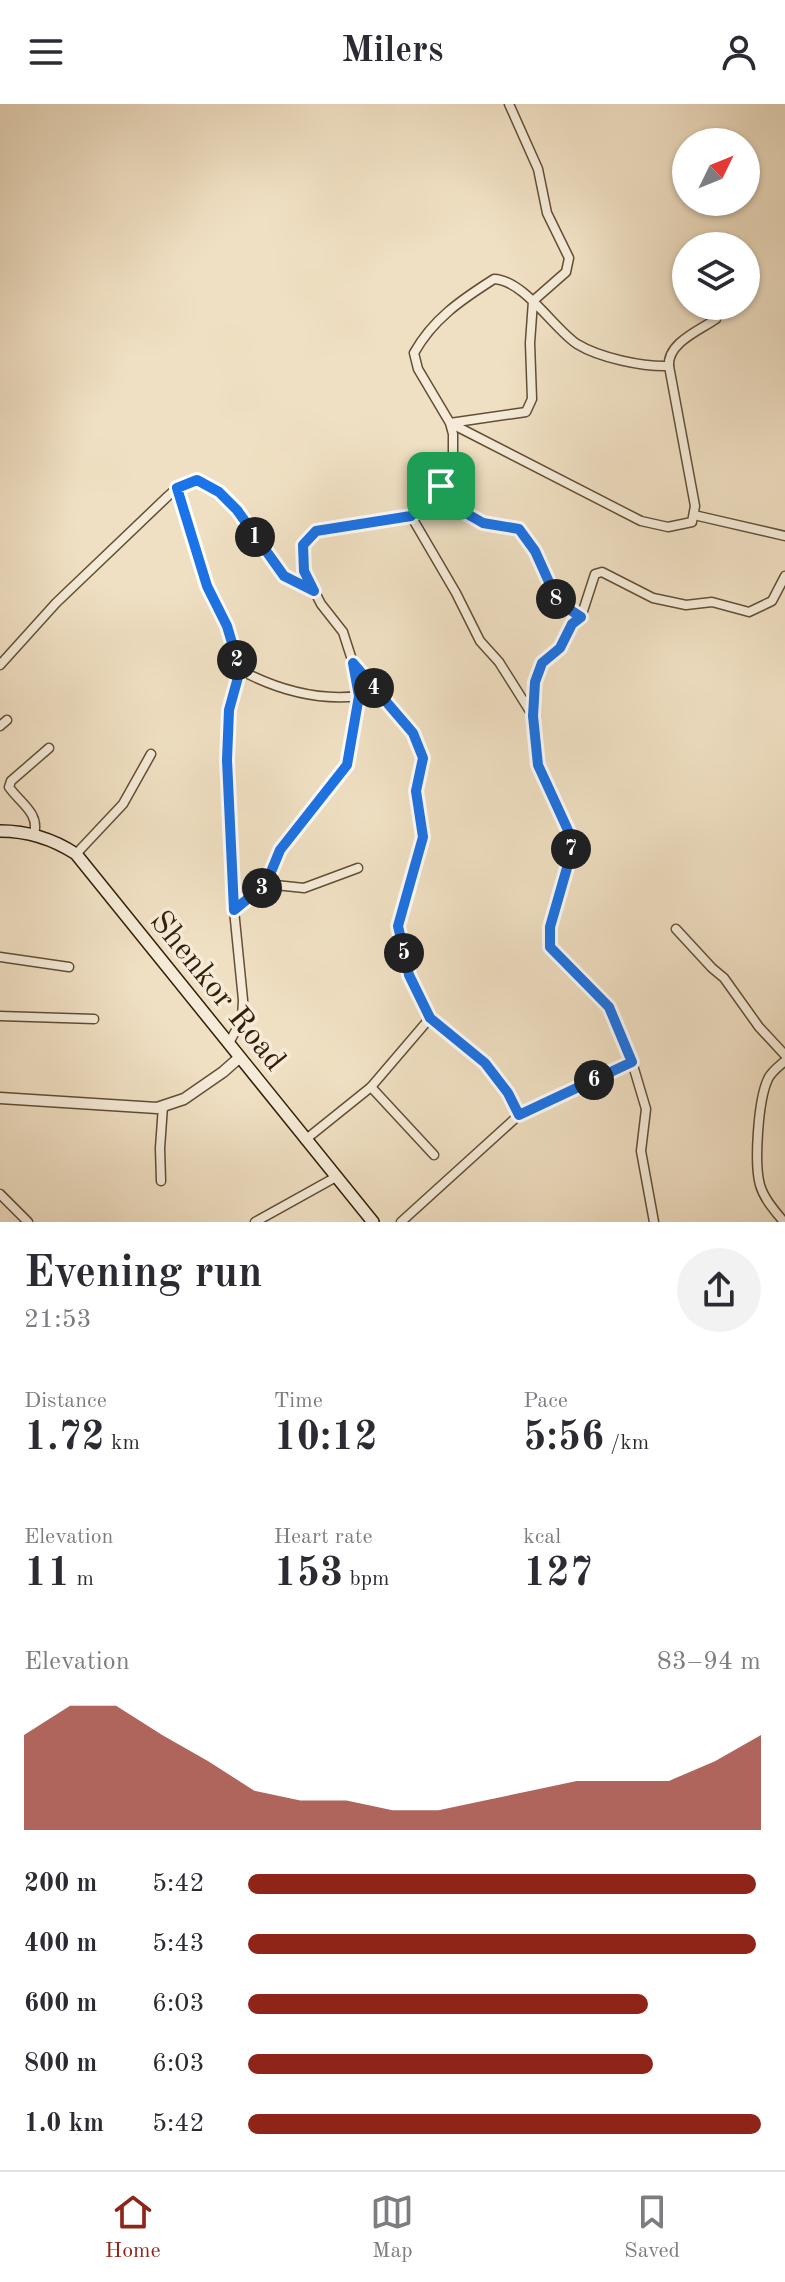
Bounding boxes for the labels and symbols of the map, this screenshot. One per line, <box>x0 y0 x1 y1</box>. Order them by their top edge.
north arrow <box>672 128 760 216</box>
pin <box>407 452 475 520</box>
pin: 1 <box>235 517 275 557</box>
pin: 8 <box>536 579 576 619</box>
pin: 2 <box>217 640 257 680</box>
pin: 4 <box>354 668 394 708</box>
pin: 7 <box>551 829 591 869</box>
pin: 3 <box>242 868 282 908</box>
street label: Shenkor Road <box>143 906 291 1078</box>
pin: 5 <box>384 933 424 973</box>
pin: 6 <box>574 1060 614 1100</box>

